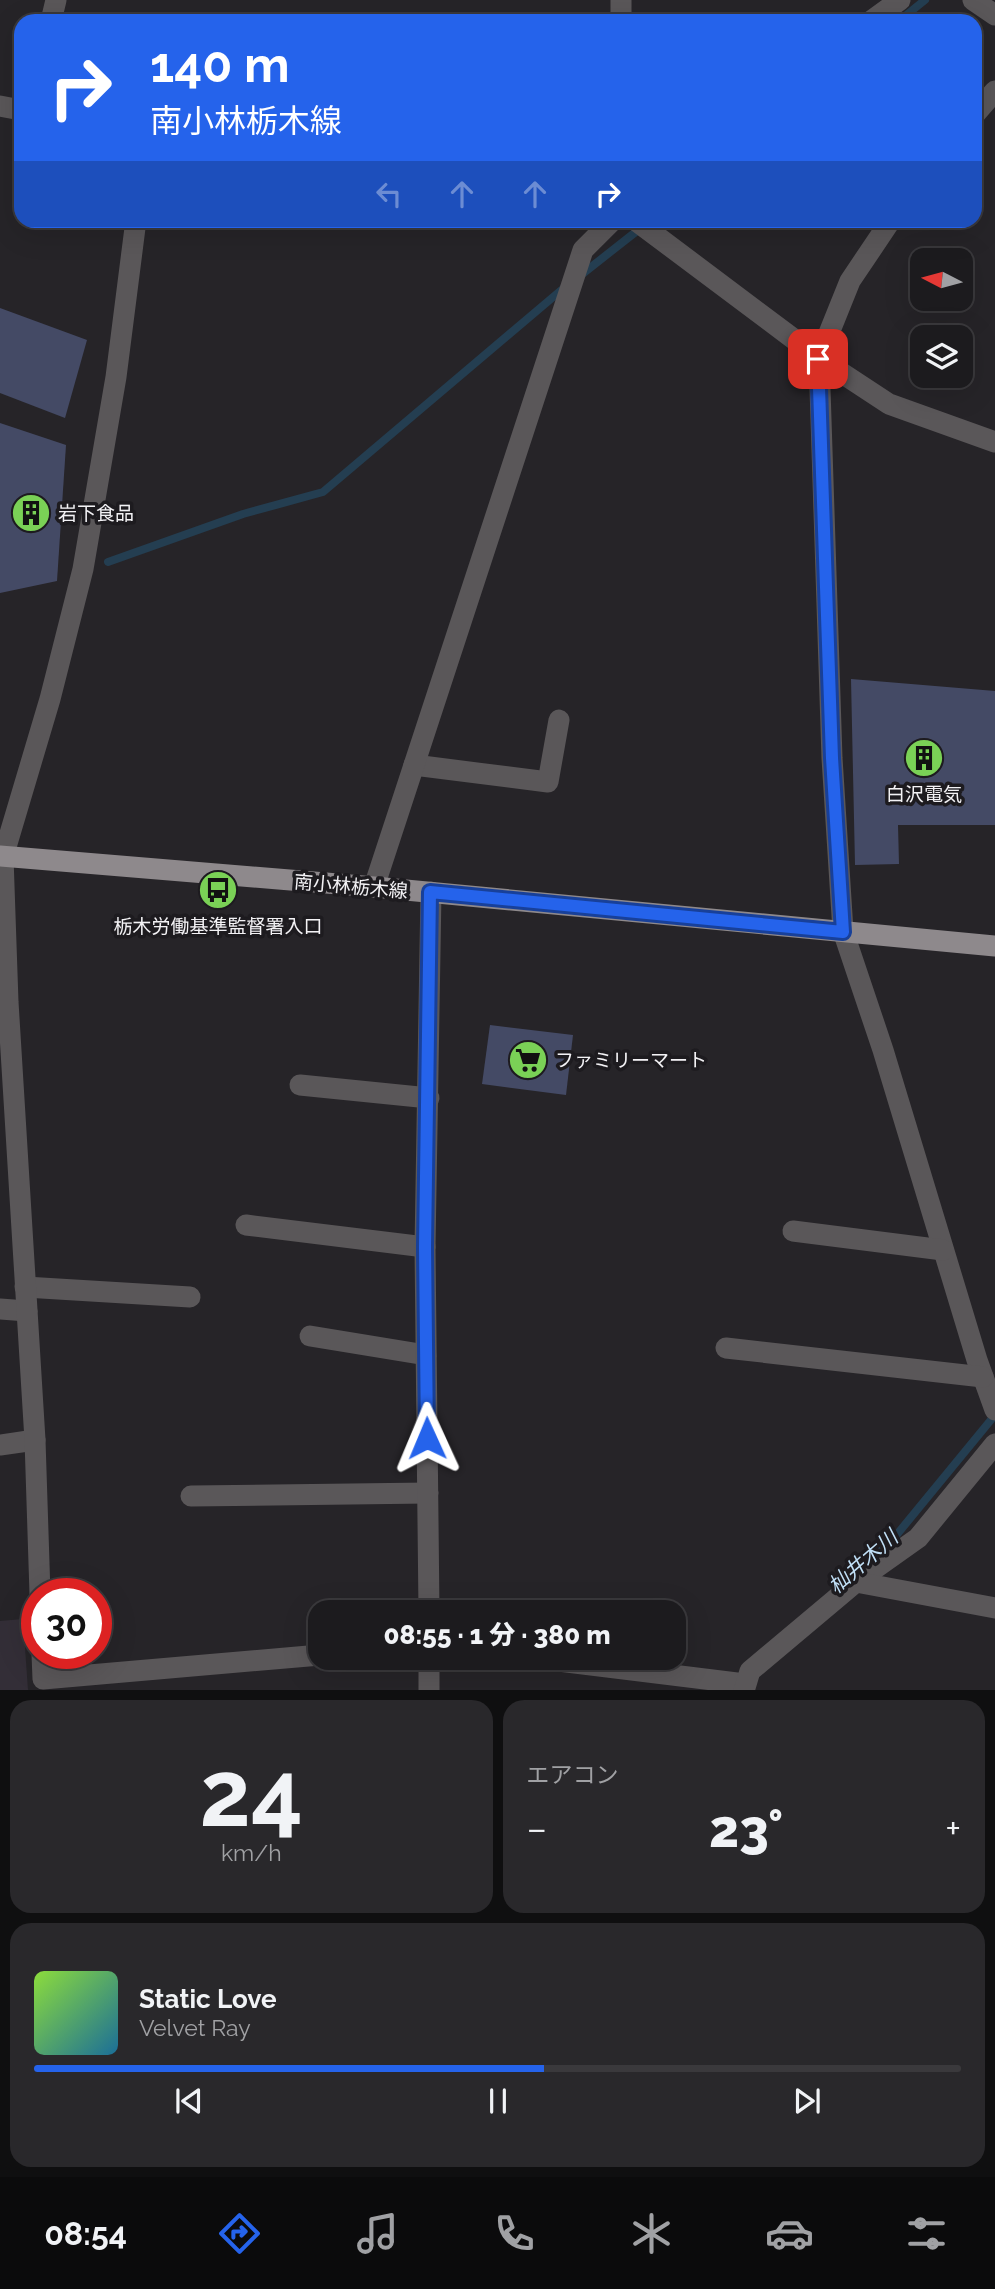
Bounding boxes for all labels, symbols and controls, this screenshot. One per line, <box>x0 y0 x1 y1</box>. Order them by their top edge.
text: 140 m <box>150 36 290 93</box>
icon: right <box>35 42 126 133</box>
text: 南小林栃木線 <box>150 102 342 139</box>
icon: left <box>370 175 408 213</box>
icon: ahead <box>443 175 481 213</box>
icon: ahead <box>516 175 554 213</box>
icon: right <box>589 175 627 213</box>
north arrow <box>910 248 973 312</box>
map controls <box>910 248 973 388</box>
button: layers <box>910 325 973 388</box>
pin <box>788 329 848 389</box>
icon: arrive <box>799 340 837 378</box>
building icon: 岩下食品 <box>10 492 52 534</box>
place label: 岩下食品 <box>58 502 134 524</box>
building icon: 白沢電気 <box>903 737 945 779</box>
place label: 白沢電気 <box>886 783 962 805</box>
bus stop icon: 栃木労働基準監督署入口 <box>197 869 239 911</box>
street label: 南小林栃木線 <box>293 870 409 902</box>
place label: 栃木労働基準監督署入口 <box>113 915 323 937</box>
supermarket icon: ファミリーマート <box>507 1039 549 1081</box>
place label: ファミリーマート <box>555 1049 707 1071</box>
position arrow <box>390 1401 464 1475</box>
water label: 杣井木川 <box>823 1523 904 1599</box>
speed limit sign: 30 <box>21 1578 112 1669</box>
text: 08:55 · 1 分 · 380 m <box>384 1620 610 1650</box>
text: 24 <box>200 1740 303 1847</box>
text: エアコン <box>527 1761 619 1788</box>
text: 23° <box>709 1798 783 1859</box>
text: − <box>527 1806 547 1851</box>
text: + <box>945 1806 961 1851</box>
text: km/h <box>221 1839 282 1866</box>
text: Static Love <box>139 1984 277 2014</box>
text: Velvet Ray <box>139 2014 251 2041</box>
icon: previous <box>170 2082 208 2120</box>
icon: pause <box>479 2082 517 2120</box>
icon: next <box>788 2082 826 2120</box>
icon: directions <box>215 2209 264 2258</box>
icon: music <box>353 2209 402 2258</box>
icon: phone <box>490 2209 539 2258</box>
icon: climate <box>627 2209 676 2258</box>
icon: car <box>765 2209 814 2258</box>
icon: filters <box>902 2209 951 2258</box>
text: 08:54 <box>44 2215 127 2252</box>

